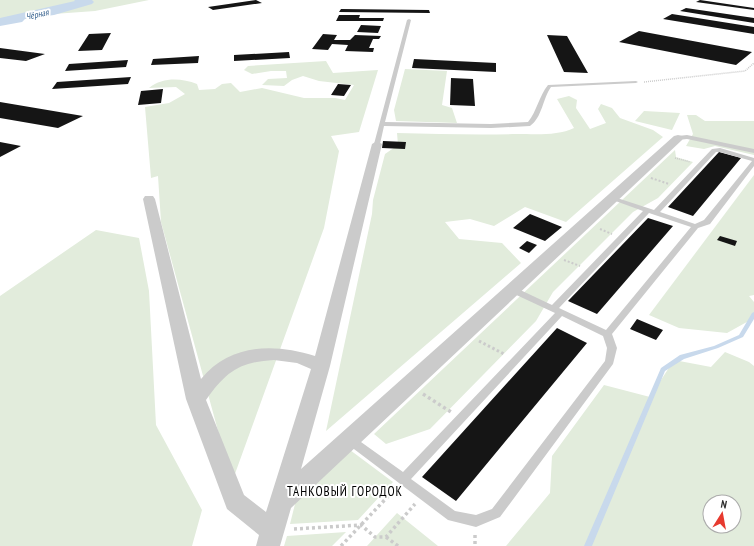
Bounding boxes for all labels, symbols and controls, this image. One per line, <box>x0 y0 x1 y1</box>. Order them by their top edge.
water label: Чёрная <box>25 6 51 22</box>
district label: ТАНКОВЫЙ ГОРОДОК <box>287 483 403 500</box>
north arrow <box>702 494 742 534</box>
text: N <box>720 497 728 512</box>

